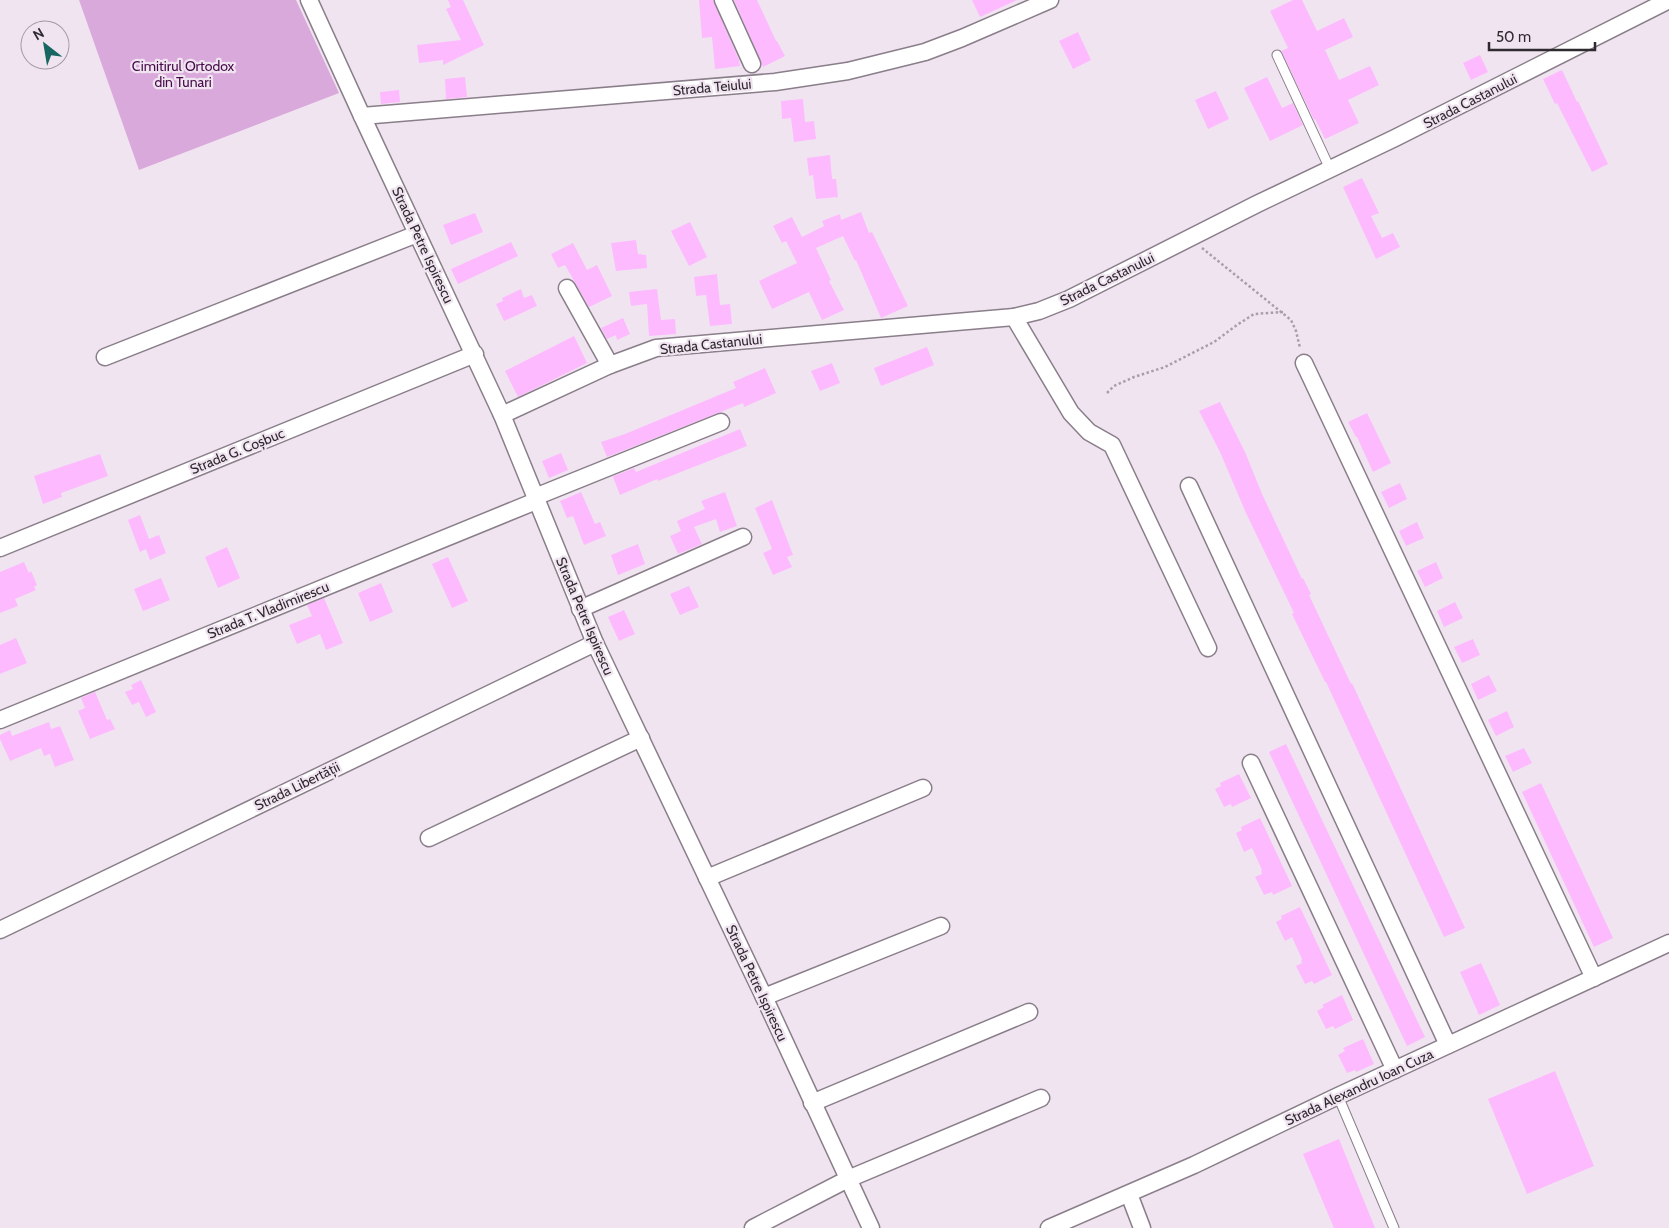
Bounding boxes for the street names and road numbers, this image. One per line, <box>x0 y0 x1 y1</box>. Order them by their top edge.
street label: Strada Castanului <box>1420 70 1520 132</box>
street label: Strada Teiului <box>672 75 752 99</box>
street label: Strada Petre Ispirescu <box>388 184 458 306</box>
street label: Strada Castanului <box>1057 248 1157 310</box>
street label: Strada Castanului <box>659 330 763 358</box>
street label: Strada G. Coșbuc <box>187 424 287 478</box>
street label: Strada Petre Ispirescu <box>552 554 618 678</box>
street label: Strada T. Vladimirescu <box>204 577 332 643</box>
street label: Strada Libertății <box>251 758 343 814</box>
street label: Strada Petre Ispirescu <box>722 922 792 1044</box>
street label: Strada Alexandru Ioan Cuza <box>1282 1045 1436 1129</box>

